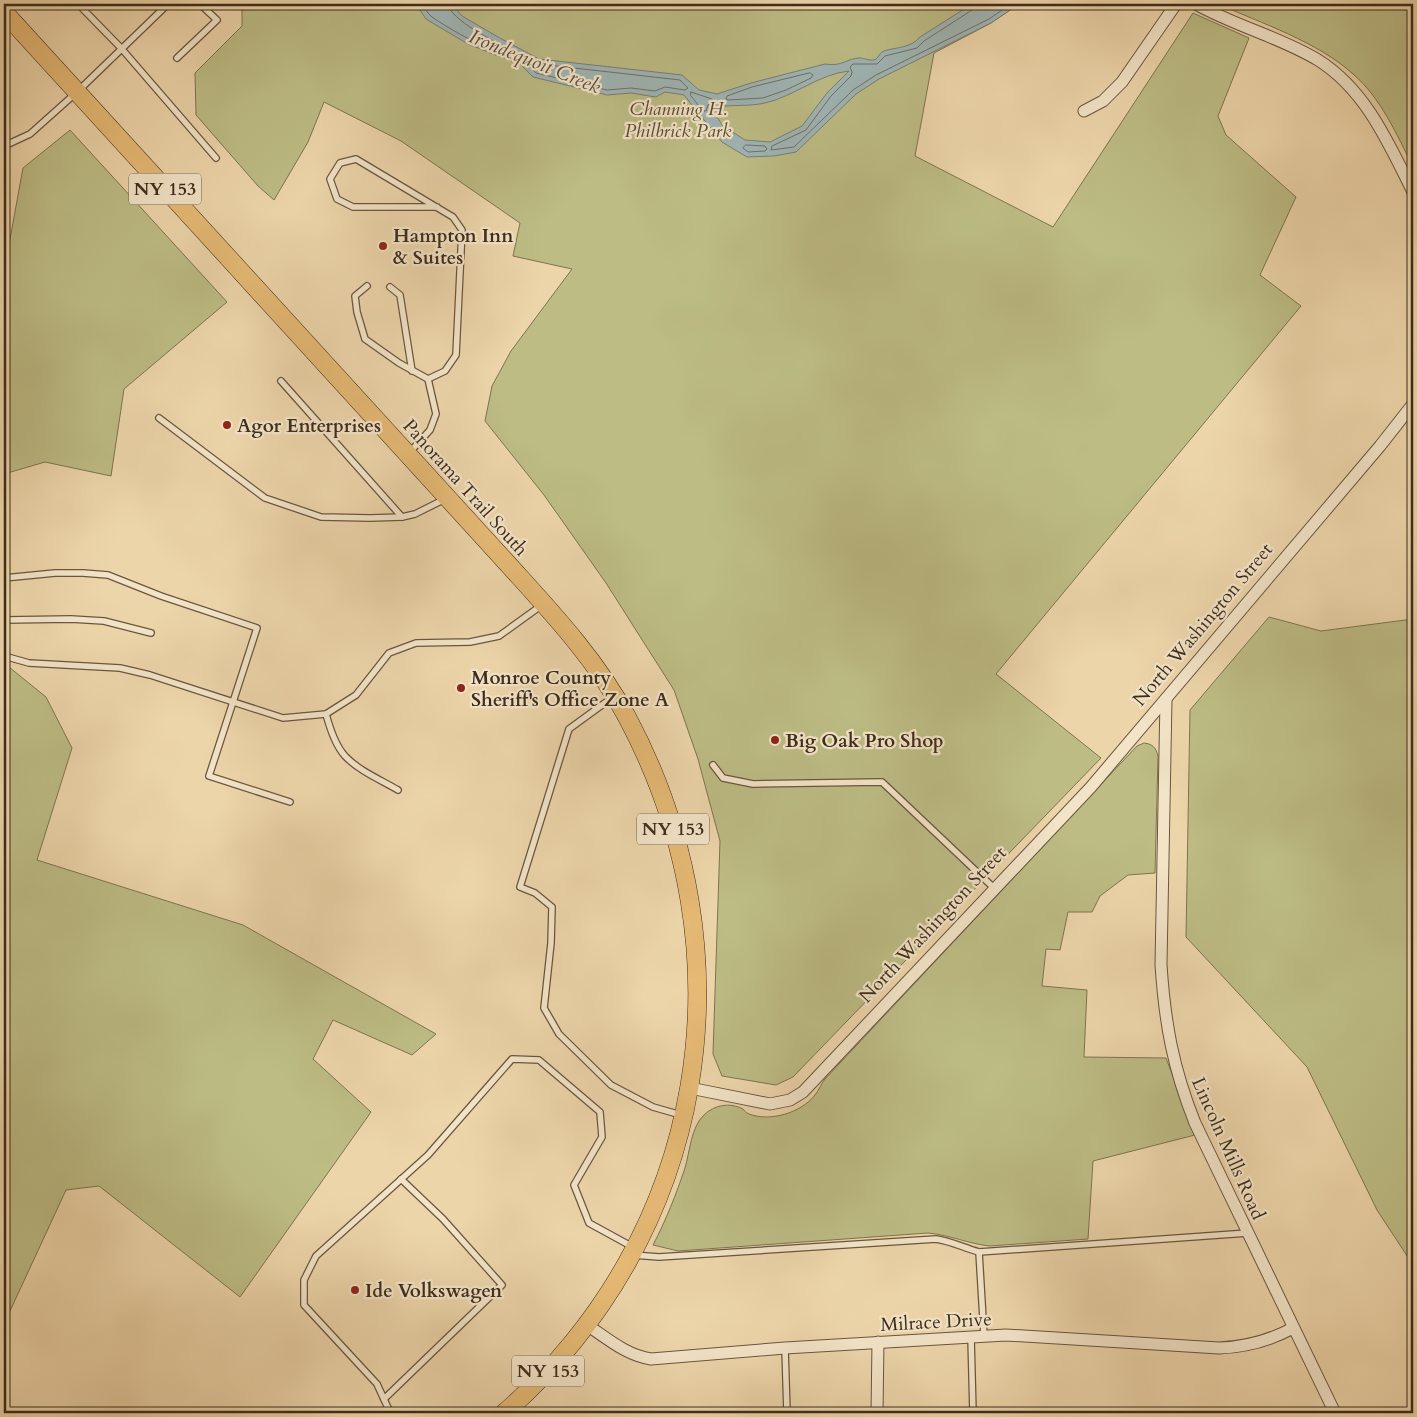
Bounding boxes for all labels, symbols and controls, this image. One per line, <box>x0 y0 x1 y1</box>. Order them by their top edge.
water label: Irondequoit Creek <box>465 23 605 100</box>
park label: Channing H. Philbrick Park <box>625 96 732 144</box>
road number: NY 153 <box>129 173 201 204</box>
place label: Hampton Inn & Suites <box>393 223 514 271</box>
marker: Hampton Inn & Suites <box>377 240 389 252</box>
place label: Agor Enterprises <box>237 413 381 439</box>
street label: Panorama Trail South <box>397 414 534 562</box>
marker: Agor Enterprises <box>221 419 233 431</box>
street label: North Washington Street <box>1127 538 1279 712</box>
place label: Monroe County Sheriff's Office Zone A <box>471 665 670 713</box>
marker: Monroe County Sheriff's Office Zone A <box>455 682 467 694</box>
place label: Big Oak Pro Shop <box>785 728 944 754</box>
marker: Big Oak Pro Shop <box>769 734 781 746</box>
road number: NY 153 <box>637 814 709 844</box>
street label: North Washington Street <box>853 841 1012 1009</box>
street label: Lincoln Mills Road <box>1185 1073 1271 1224</box>
place label: Ide Volkswagen <box>365 1278 503 1304</box>
marker: Ide Volkswagen <box>349 1284 361 1296</box>
street label: Milrace Drive <box>880 1306 992 1338</box>
road number: NY 153 <box>512 1355 584 1386</box>

